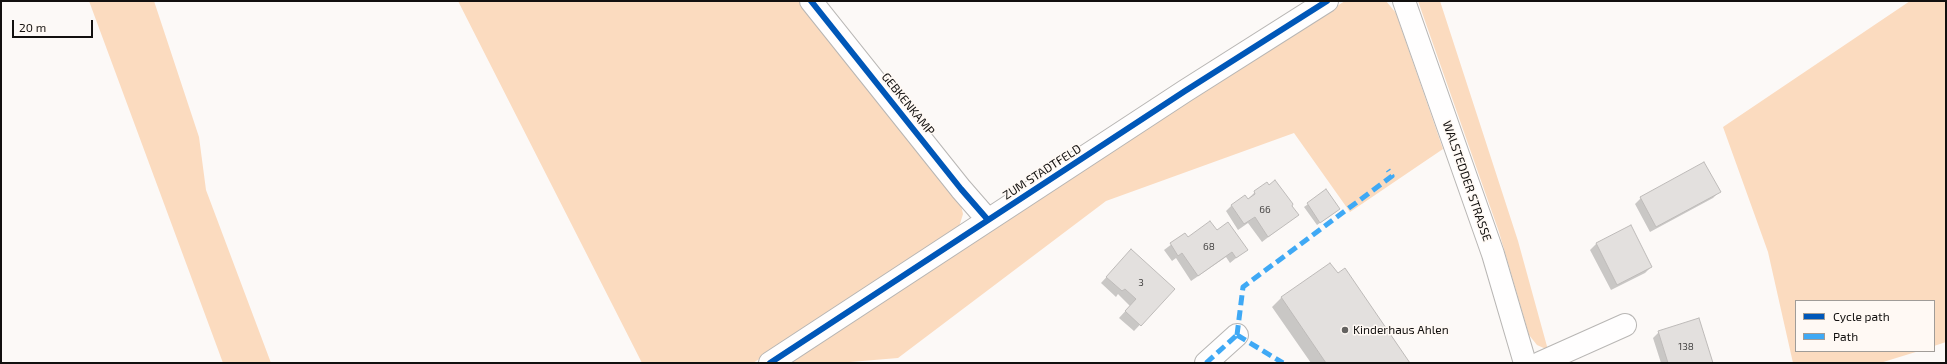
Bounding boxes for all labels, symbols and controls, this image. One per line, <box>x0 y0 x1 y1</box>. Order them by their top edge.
scale bar <box>14 12 95 38</box>
text: 20 m <box>19 20 46 34</box>
street label: GEBKENKAMP <box>878 70 938 138</box>
street label: WALSTEDDER STRASSE <box>1440 119 1494 243</box>
street label: ZUM STADTFELD <box>1000 141 1084 203</box>
house number: 66 <box>1259 204 1271 216</box>
house number: 68 <box>1203 241 1215 253</box>
house number: 3 <box>1138 277 1144 289</box>
legend <box>1795 300 1935 352</box>
text: Cycle path <box>1833 309 1890 323</box>
place label: Kinderhaus Ahlen <box>1353 323 1449 337</box>
marker: Kinderhaus Ahlen <box>1340 325 1350 335</box>
text: Path <box>1833 329 1858 343</box>
house number: 138 <box>1678 341 1694 353</box>

